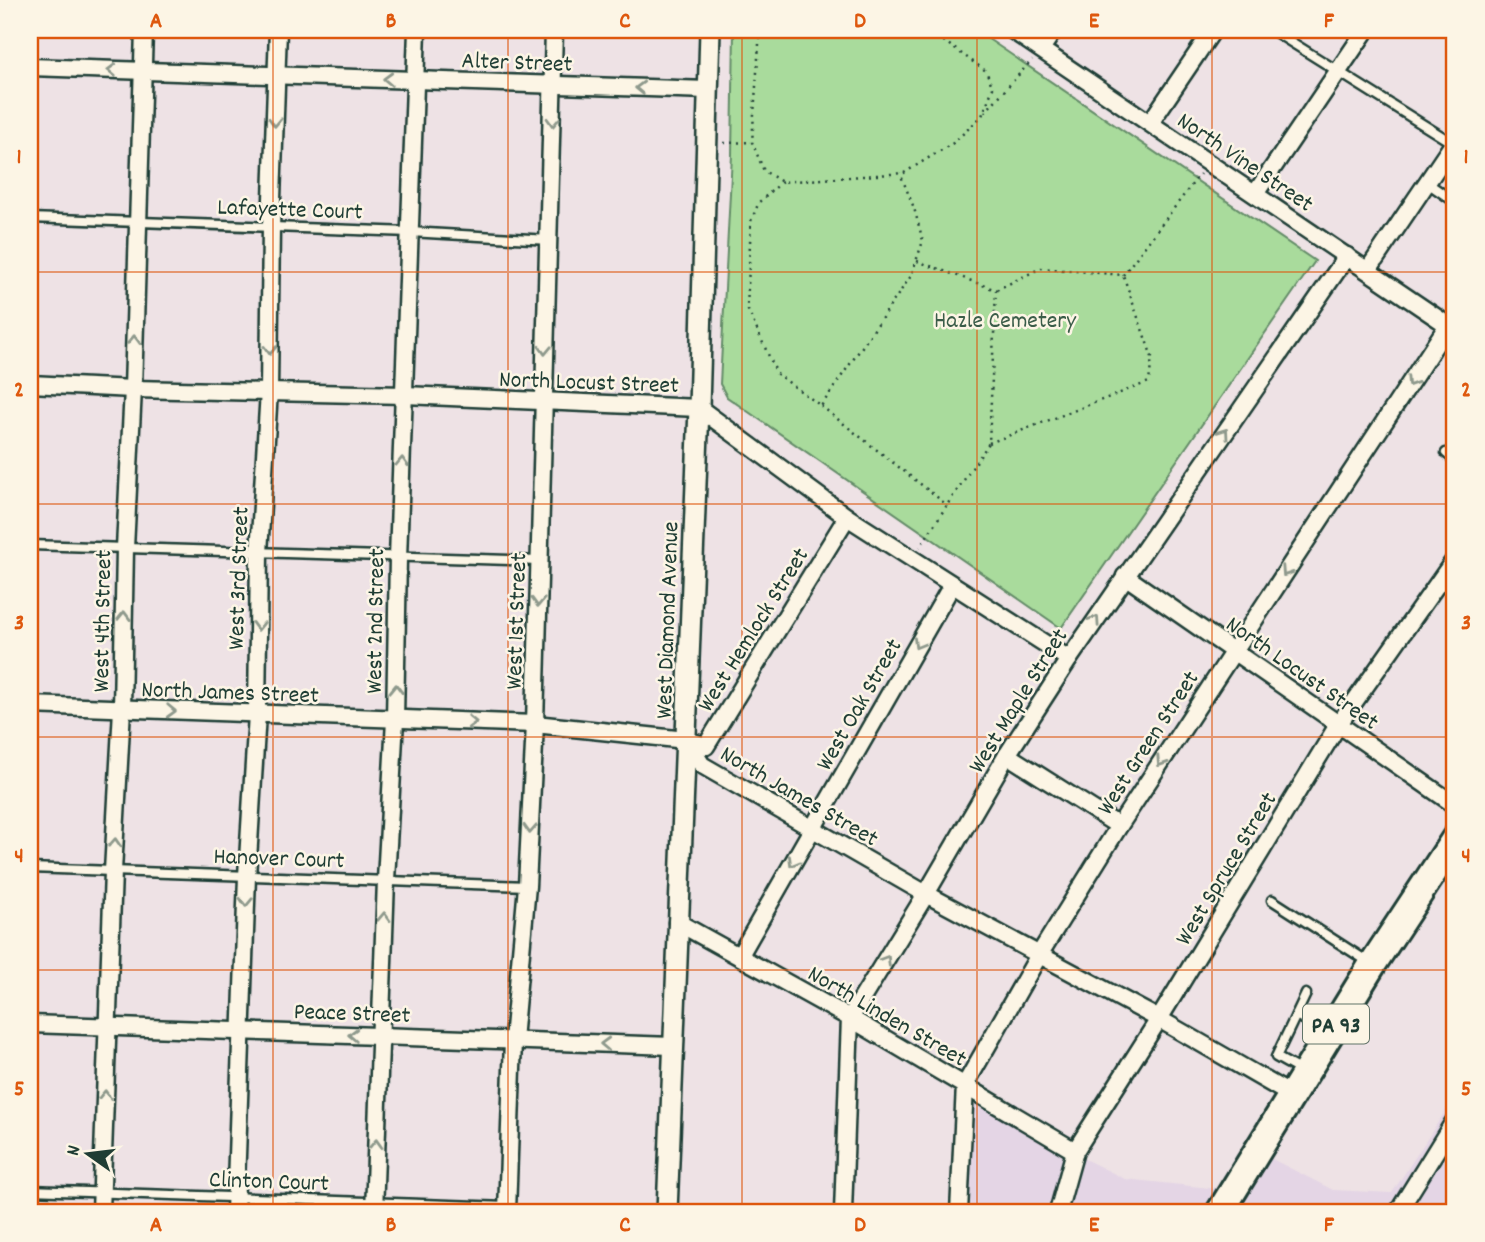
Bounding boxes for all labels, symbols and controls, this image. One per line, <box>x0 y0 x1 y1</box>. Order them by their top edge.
text: A <box>150 6 162 39</box>
text: B <box>386 6 397 39</box>
text: C <box>619 6 631 39</box>
text: D <box>854 6 866 39</box>
text: E <box>1089 6 1100 39</box>
text: F <box>1324 6 1335 39</box>
street label: Alter Street <box>461 45 573 83</box>
one-way arrow <box>106 62 117 77</box>
one-way arrow <box>382 72 393 87</box>
one-way arrow <box>634 81 645 96</box>
street label: North Vine Street <box>1169 105 1320 222</box>
one-way arrow <box>267 118 283 128</box>
one-way arrow <box>545 118 561 128</box>
text: 1 <box>16 142 22 175</box>
text: 1 <box>1463 142 1469 175</box>
street label: Lafayette Court <box>217 191 363 231</box>
park label: Hazle Cemetery <box>934 305 1077 339</box>
one-way arrow <box>126 334 142 344</box>
one-way arrow <box>262 345 277 356</box>
one-way arrow <box>538 345 553 356</box>
street label: North Locust Street <box>498 364 680 404</box>
one-way arrow <box>1406 374 1419 387</box>
text: 2 <box>14 375 24 408</box>
text: 2 <box>1461 375 1471 408</box>
one-way arrow <box>1216 428 1228 441</box>
one-way arrow <box>394 456 409 467</box>
street label: West 3rd Street <box>221 506 259 650</box>
street label: West Diamond Avenue <box>649 521 689 719</box>
street label: West Hemlock Street <box>690 542 819 719</box>
street label: West 2nd Street <box>359 548 395 694</box>
street label: West 4th Street <box>86 549 122 693</box>
street label: West 1st Street <box>499 552 537 690</box>
one-way arrow <box>1282 564 1294 577</box>
one-way arrow <box>531 597 546 608</box>
text: 3 <box>14 608 24 641</box>
text: 3 <box>1461 608 1471 641</box>
street label: North Locust Street <box>1218 609 1385 740</box>
one-way arrow <box>116 610 131 621</box>
one-way arrow <box>1087 615 1099 628</box>
one-way arrow <box>250 621 266 632</box>
street label: West Maple Street <box>961 622 1078 781</box>
street label: West Oak Street <box>809 633 912 778</box>
one-way arrow <box>914 636 927 649</box>
street label: West Green Street <box>1090 665 1209 822</box>
street label: North James Street <box>140 674 319 714</box>
one-way arrow <box>388 684 403 695</box>
one-way arrow <box>167 703 177 719</box>
one-way arrow <box>467 715 478 730</box>
street label: North James Street <box>713 738 884 857</box>
one-way arrow <box>1157 754 1169 767</box>
street label: West Spruce Street <box>1168 786 1287 953</box>
one-way arrow <box>522 824 537 835</box>
one-way arrow <box>107 838 122 849</box>
text: 4 <box>14 841 24 874</box>
street label: Hanover Court <box>213 841 345 879</box>
text: 4 <box>1461 841 1471 874</box>
one-way arrow <box>788 855 801 868</box>
one-way arrow <box>239 897 254 908</box>
one-way arrow <box>377 911 392 922</box>
one-way arrow <box>877 954 890 967</box>
street label: North Linden Street <box>801 958 973 1077</box>
street label: Peace Street <box>293 996 411 1034</box>
road number: PA 93 <box>1303 1004 1369 1044</box>
one-way arrow <box>347 1027 358 1042</box>
one-way arrow <box>599 1036 610 1051</box>
text: 5 <box>14 1074 24 1107</box>
text: 5 <box>1461 1074 1471 1107</box>
one-way arrow <box>97 1089 113 1100</box>
north arrow <box>52 1120 122 1190</box>
one-way arrow <box>369 1138 384 1149</box>
text: N <box>61 1143 89 1159</box>
street label: Clinton Court <box>208 1164 329 1202</box>
text: A <box>150 1210 162 1242</box>
text: B <box>386 1210 397 1242</box>
text: C <box>619 1210 631 1242</box>
text: D <box>854 1210 866 1242</box>
text: E <box>1089 1210 1100 1242</box>
text: F <box>1324 1210 1335 1242</box>

